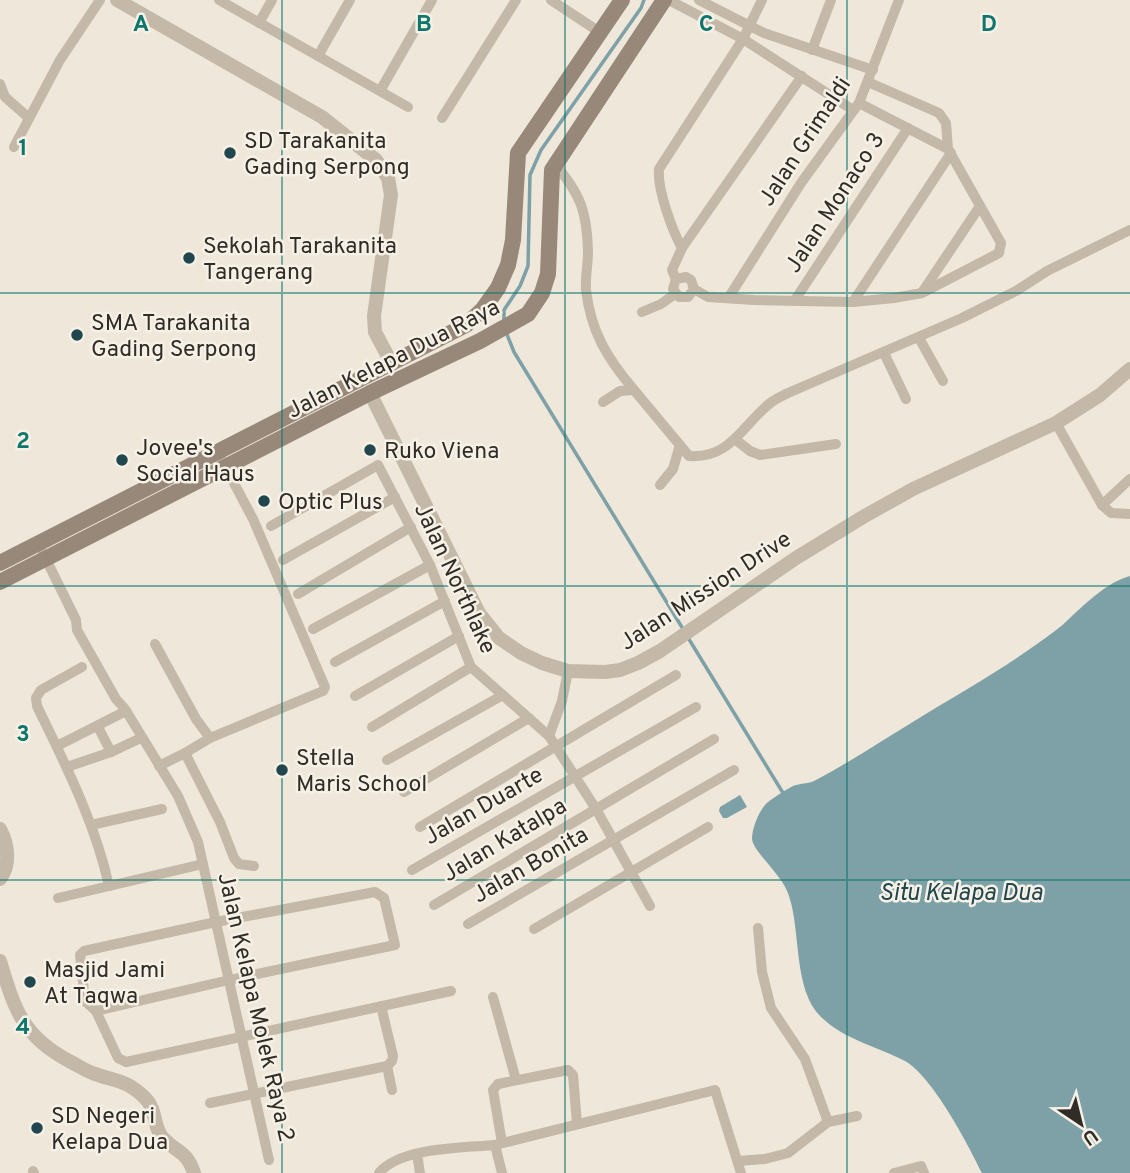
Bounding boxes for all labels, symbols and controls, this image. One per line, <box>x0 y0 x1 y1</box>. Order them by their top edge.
text: A <box>133 11 149 40</box>
text: B <box>416 11 432 40</box>
text: C <box>699 11 713 40</box>
text: D <box>981 11 997 40</box>
street label: Jalan Grimaldi <box>754 72 859 212</box>
place label: SD Tarakanita Gading Serpong <box>244 128 410 183</box>
street label: Jalan Monaco 3 <box>780 128 892 279</box>
text: 1 <box>18 135 28 164</box>
marker: SD Tarakanita Gading Serpong <box>222 145 238 161</box>
place label: Sekolah Tarakanita Tangerang <box>203 233 397 288</box>
marker: Sekolah Tarakanita Tangerang <box>181 250 197 266</box>
street label: Jalan Kelapa Dua Raya <box>283 294 505 426</box>
place label: SMA Tarakanita Gading Serpong <box>91 310 257 365</box>
marker: SMA Tarakanita Gading Serpong <box>69 327 85 343</box>
text: 2 <box>16 428 30 457</box>
place label: Jovee's Social Haus <box>136 435 255 490</box>
place label: Ruko Viena <box>384 438 499 467</box>
marker: Ruko Viena <box>362 442 378 458</box>
marker: Jovee's Social Haus <box>114 452 130 468</box>
place label: Optic Plus <box>278 489 383 518</box>
marker: Optic Plus <box>256 493 272 509</box>
street label: Jalan Northlake <box>406 499 501 659</box>
street label: Jalan Mission Drive <box>615 526 798 658</box>
text: 3 <box>16 721 30 750</box>
place label: Stella Maris School <box>296 745 427 800</box>
street label: Jalan Duarte <box>420 761 549 853</box>
marker: Stella Maris School <box>274 762 290 778</box>
street label: Jalan Katalpa <box>438 793 573 890</box>
street label: Jalan Bonita <box>468 821 594 911</box>
street label: Jalan Kelapa Molek Raya 2 <box>209 870 300 1145</box>
water label: Situ Kelapa Dua <box>879 879 1043 909</box>
place label: Masjid Jami At Taqwa <box>44 957 165 1012</box>
marker: Masjid Jami At Taqwa <box>22 974 38 990</box>
text: 4 <box>16 1014 30 1043</box>
north arrow <box>1046 1089 1116 1159</box>
place label: SD Negeri Kelapa Dua <box>51 1103 168 1158</box>
marker: SD Negeri Kelapa Dua <box>29 1120 45 1136</box>
text: U <box>1077 1123 1102 1150</box>

